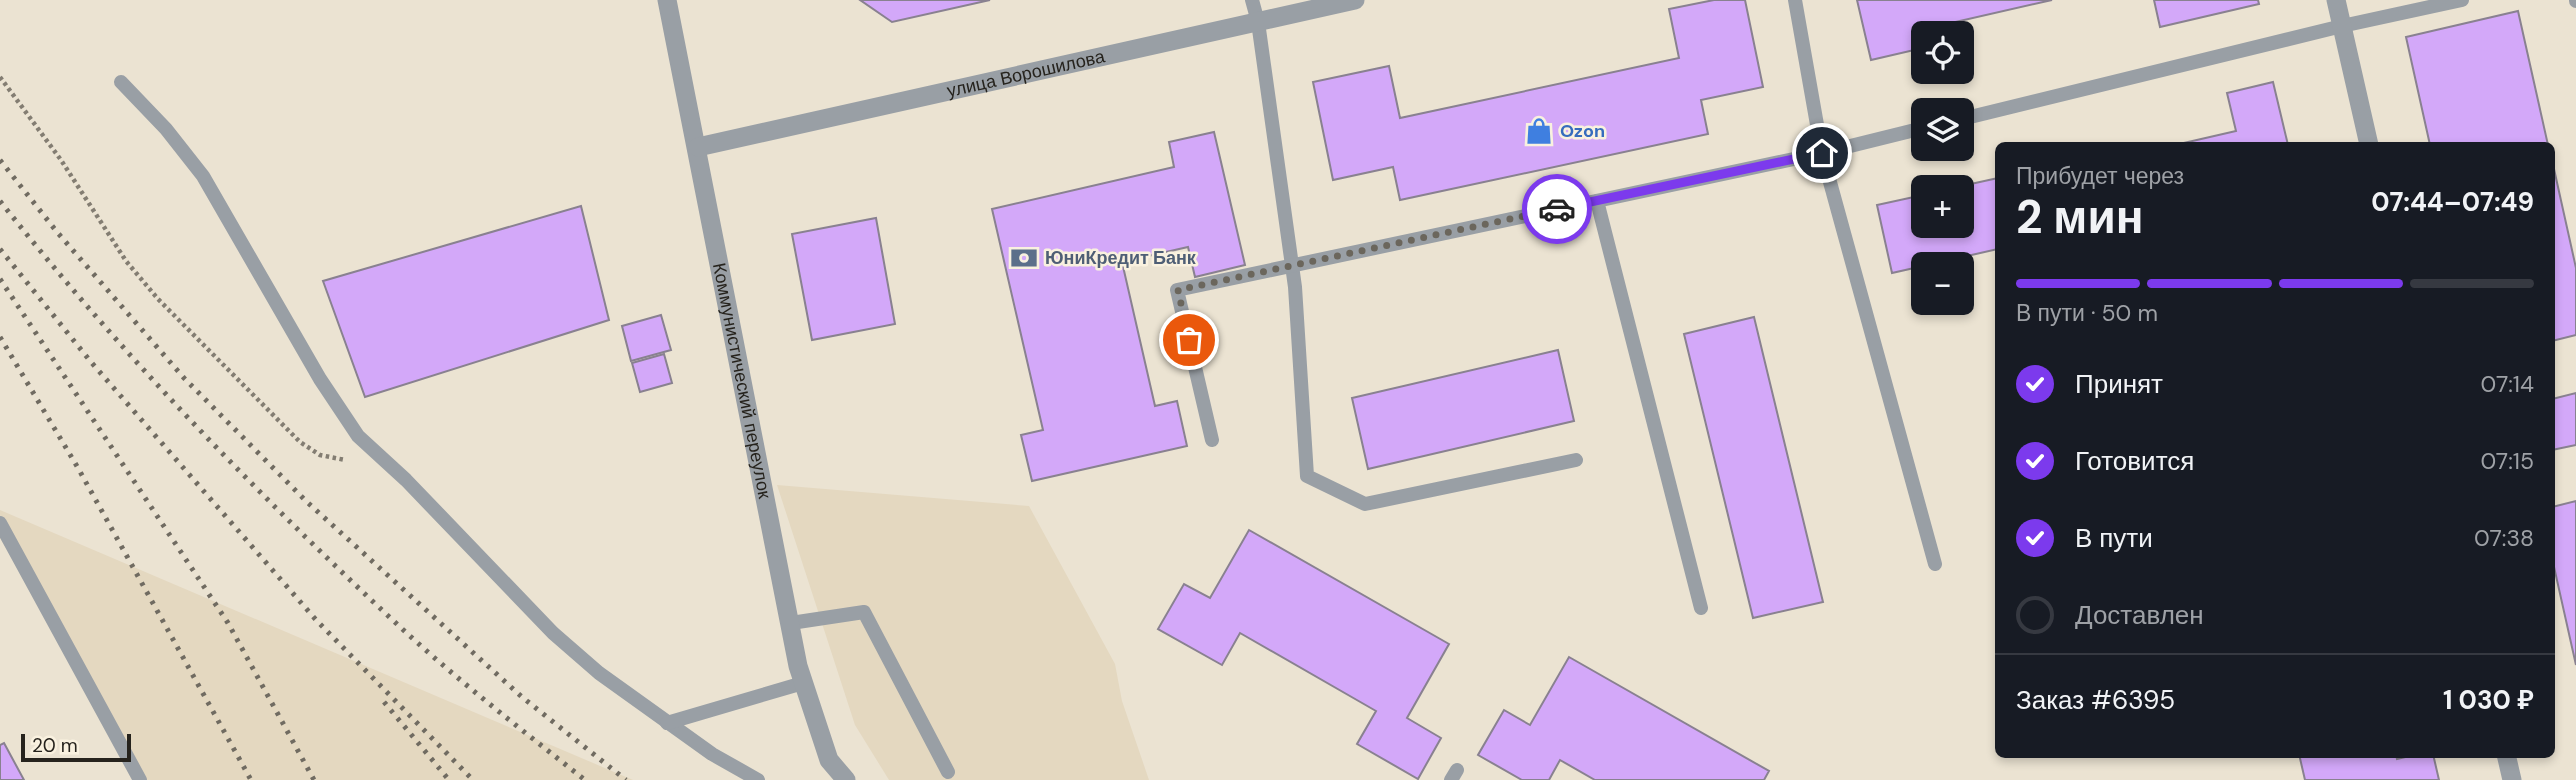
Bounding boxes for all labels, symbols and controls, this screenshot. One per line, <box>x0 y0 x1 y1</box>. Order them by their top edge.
map controls <box>1911 21 1974 315</box>
button: locate <box>1911 21 1974 84</box>
street label: улица Ворошилова <box>945 44 1108 103</box>
button: layers <box>1911 98 1974 161</box>
shop icon: Ozon <box>1524 116 1554 146</box>
place label: Ozon <box>1560 119 1605 143</box>
pin <box>1792 123 1852 183</box>
icon: home <box>1803 134 1841 172</box>
text: Прибудет через <box>2016 161 2184 191</box>
courier <box>1522 174 1592 244</box>
button: + <box>1911 175 1974 238</box>
text: 07:44–07:49 <box>2371 185 2534 219</box>
text: 2 мин <box>2016 187 2143 247</box>
icon: car <box>1538 190 1576 228</box>
bank icon: ЮниКредит Банк <box>1009 243 1039 273</box>
place label: ЮниКредит Банк <box>1045 246 1197 270</box>
button: − <box>1911 252 1974 315</box>
street label: Коммунистический переулок <box>707 261 777 501</box>
text: В пути · 50 m <box>2016 298 2158 328</box>
pin <box>1159 310 1219 370</box>
icon: bag <box>1170 321 1208 359</box>
icon: check <box>2016 365 2054 403</box>
text: Принят <box>2075 367 2163 401</box>
text: 07:14 <box>2481 369 2534 399</box>
icon: check <box>2016 442 2054 480</box>
text: Готовится <box>2075 444 2194 478</box>
text: 07:15 <box>2480 446 2534 476</box>
icon: check <box>2016 519 2054 557</box>
text: В пути <box>2075 521 2153 555</box>
text: 07:38 <box>2474 523 2534 553</box>
text: Доставлен <box>2075 598 2204 632</box>
text: Заказ #6395 <box>2016 683 2175 717</box>
text: 1 030 ₽ <box>2443 683 2534 717</box>
scale bar <box>21 731 131 763</box>
text: 20 m <box>32 733 78 758</box>

